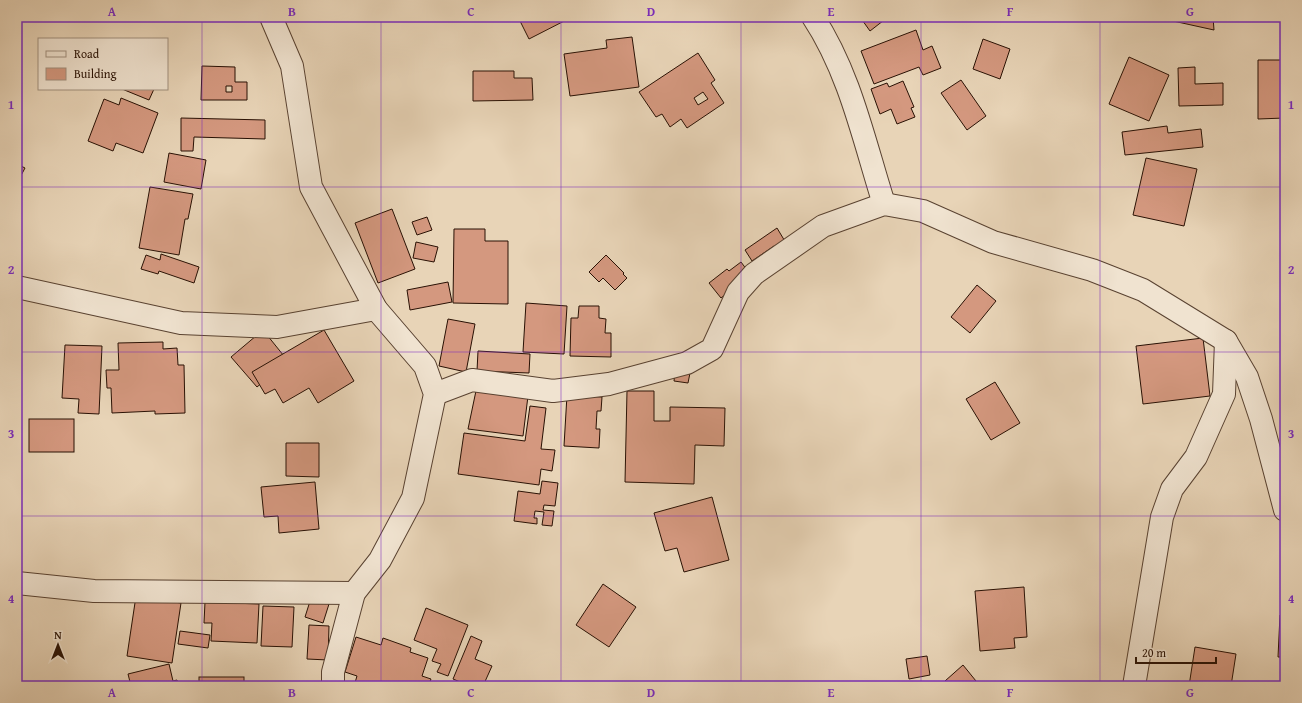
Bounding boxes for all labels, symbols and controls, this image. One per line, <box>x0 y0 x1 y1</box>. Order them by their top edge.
text: A <box>108 2 117 21</box>
text: B <box>288 2 296 21</box>
text: C <box>467 2 475 21</box>
text: D <box>647 2 655 21</box>
text: E <box>828 2 835 21</box>
text: F <box>1007 2 1014 21</box>
text: G <box>1186 2 1194 21</box>
legend <box>38 38 168 90</box>
text: Road <box>74 45 100 62</box>
text: Building <box>74 65 117 82</box>
text: 1 <box>8 95 14 114</box>
text: 1 <box>1288 95 1294 114</box>
text: 2 <box>8 260 15 279</box>
text: 2 <box>1288 260 1295 279</box>
text: 3 <box>8 424 14 443</box>
text: 3 <box>1288 424 1294 443</box>
text: 4 <box>8 589 15 608</box>
text: 4 <box>1288 589 1295 608</box>
north arrow <box>38 625 78 665</box>
text: N <box>54 627 62 643</box>
scale bar <box>1136 639 1216 665</box>
text: 20 m <box>1142 644 1166 661</box>
text: A <box>108 683 117 702</box>
text: B <box>288 683 296 702</box>
text: C <box>467 683 475 702</box>
text: D <box>647 683 655 702</box>
text: E <box>828 683 835 702</box>
text: F <box>1007 683 1014 702</box>
text: G <box>1186 683 1194 702</box>

